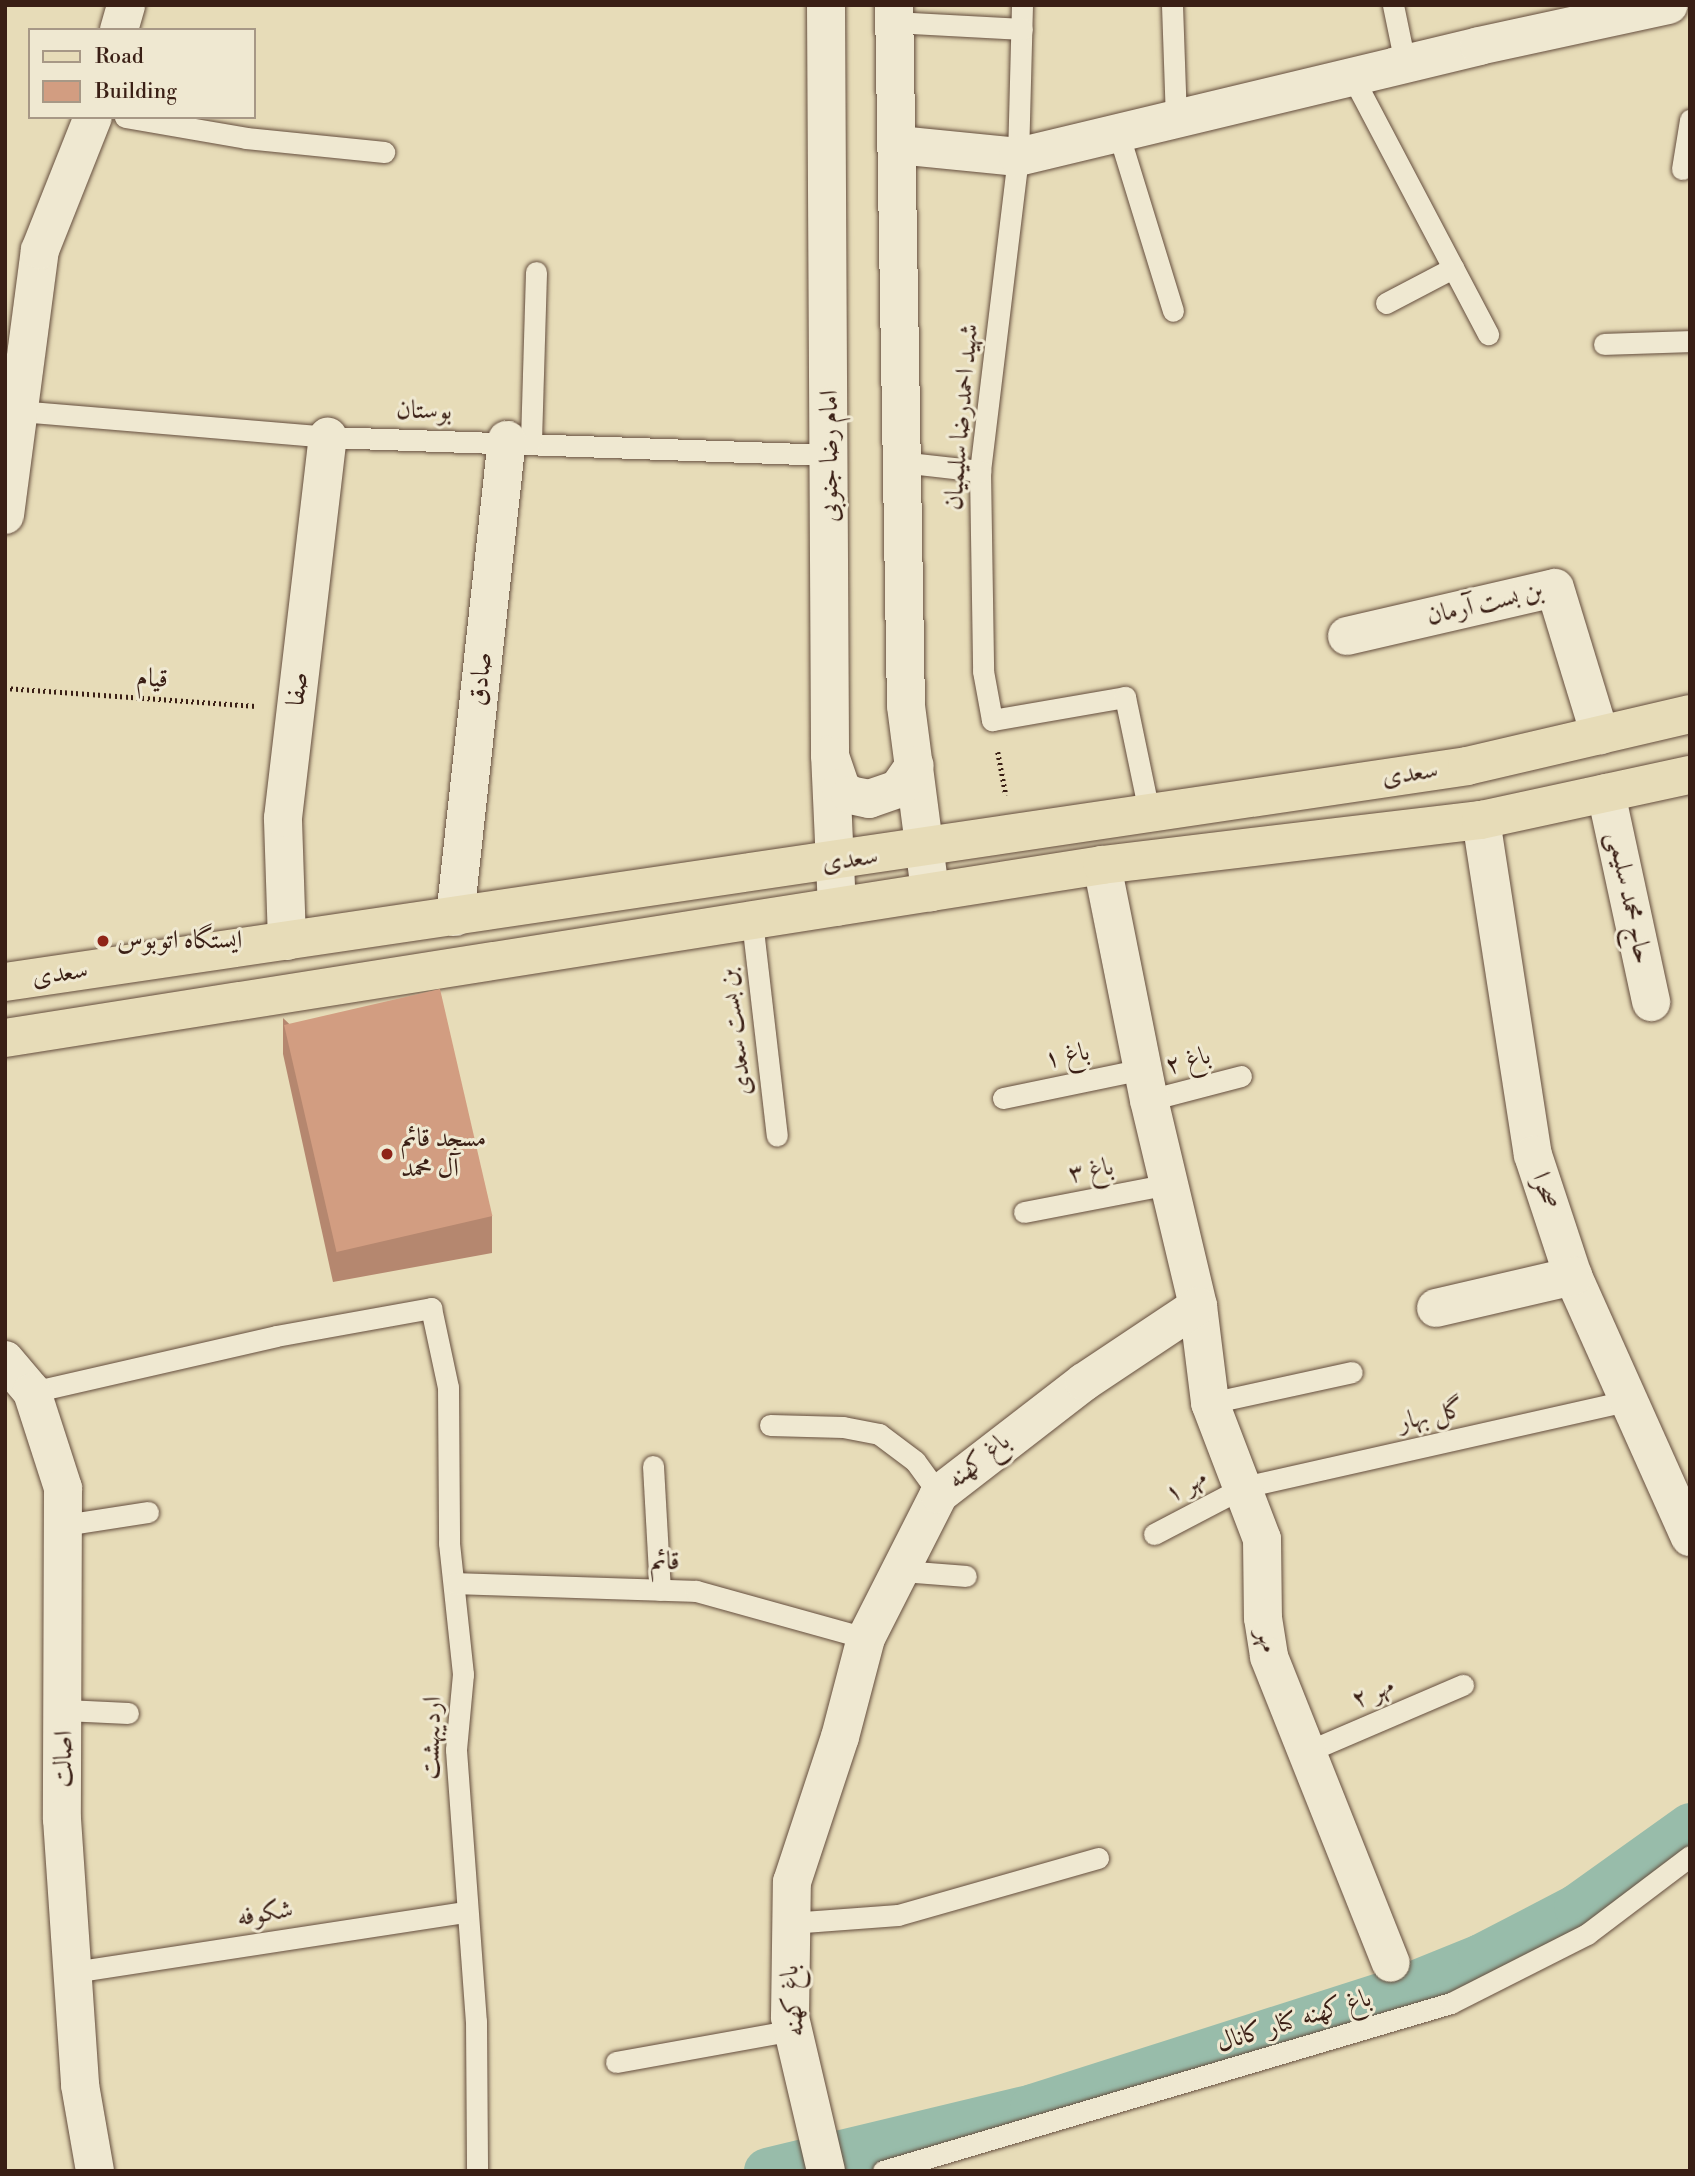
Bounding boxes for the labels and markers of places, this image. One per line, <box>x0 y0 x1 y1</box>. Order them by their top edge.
place label: ایستگاه اتوبوس <box>117 925 242 957</box>
marker: ایستگاه اتوبوس <box>95 933 111 949</box>
place label: مسجد قائم آل محمد <box>401 1123 486 1184</box>
marker: مسجد قائم آل محمد <box>379 1146 395 1162</box>

